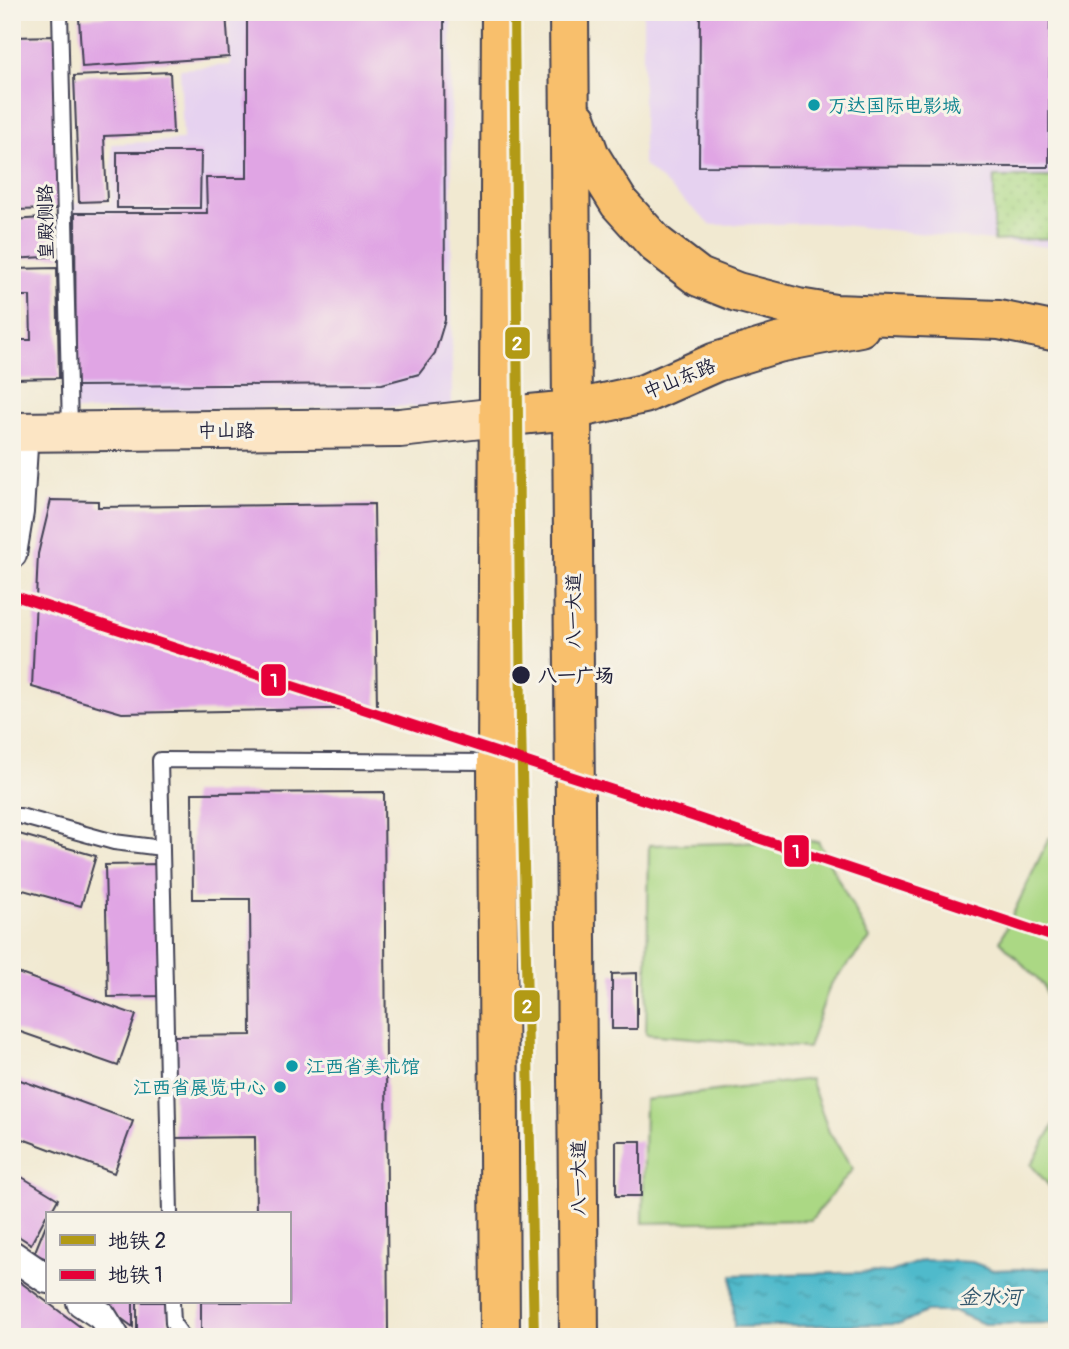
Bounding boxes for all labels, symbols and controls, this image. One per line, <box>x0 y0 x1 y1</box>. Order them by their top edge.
place label: 万达国际电影城 <box>828 94 961 118</box>
marker: 万达国际电影城 <box>806 97 822 113</box>
street label: 皇殿侧路 <box>33 184 59 260</box>
line badge: 2 <box>504 326 531 360</box>
text: 2 <box>512 332 523 356</box>
street label: 中山东路 <box>640 354 719 404</box>
street label: 中山路 <box>197 419 255 443</box>
street label: 八一大道 <box>562 573 586 649</box>
line badge: 1 <box>260 663 287 697</box>
marker: 八一广场 <box>510 664 532 686</box>
place label: 八一广场 <box>538 664 614 688</box>
text: 1 <box>270 669 278 693</box>
line badge: 1 <box>783 834 810 868</box>
text: 1 <box>792 840 800 864</box>
line badge: 2 <box>513 989 541 1023</box>
text: 2 <box>522 995 533 1019</box>
place label: 江西省美术馆 <box>306 1055 420 1079</box>
marker: 江西省美术馆 <box>284 1058 300 1074</box>
place label: 江西省展览中心 <box>133 1076 266 1100</box>
marker: 江西省展览中心 <box>272 1079 288 1095</box>
street label: 八一大道 <box>567 1140 591 1216</box>
legend <box>46 1212 290 1304</box>
text: 地铁 2 <box>108 1228 166 1255</box>
text: 地铁 1 <box>108 1262 163 1289</box>
water label: 金水河 <box>959 1284 1024 1311</box>

